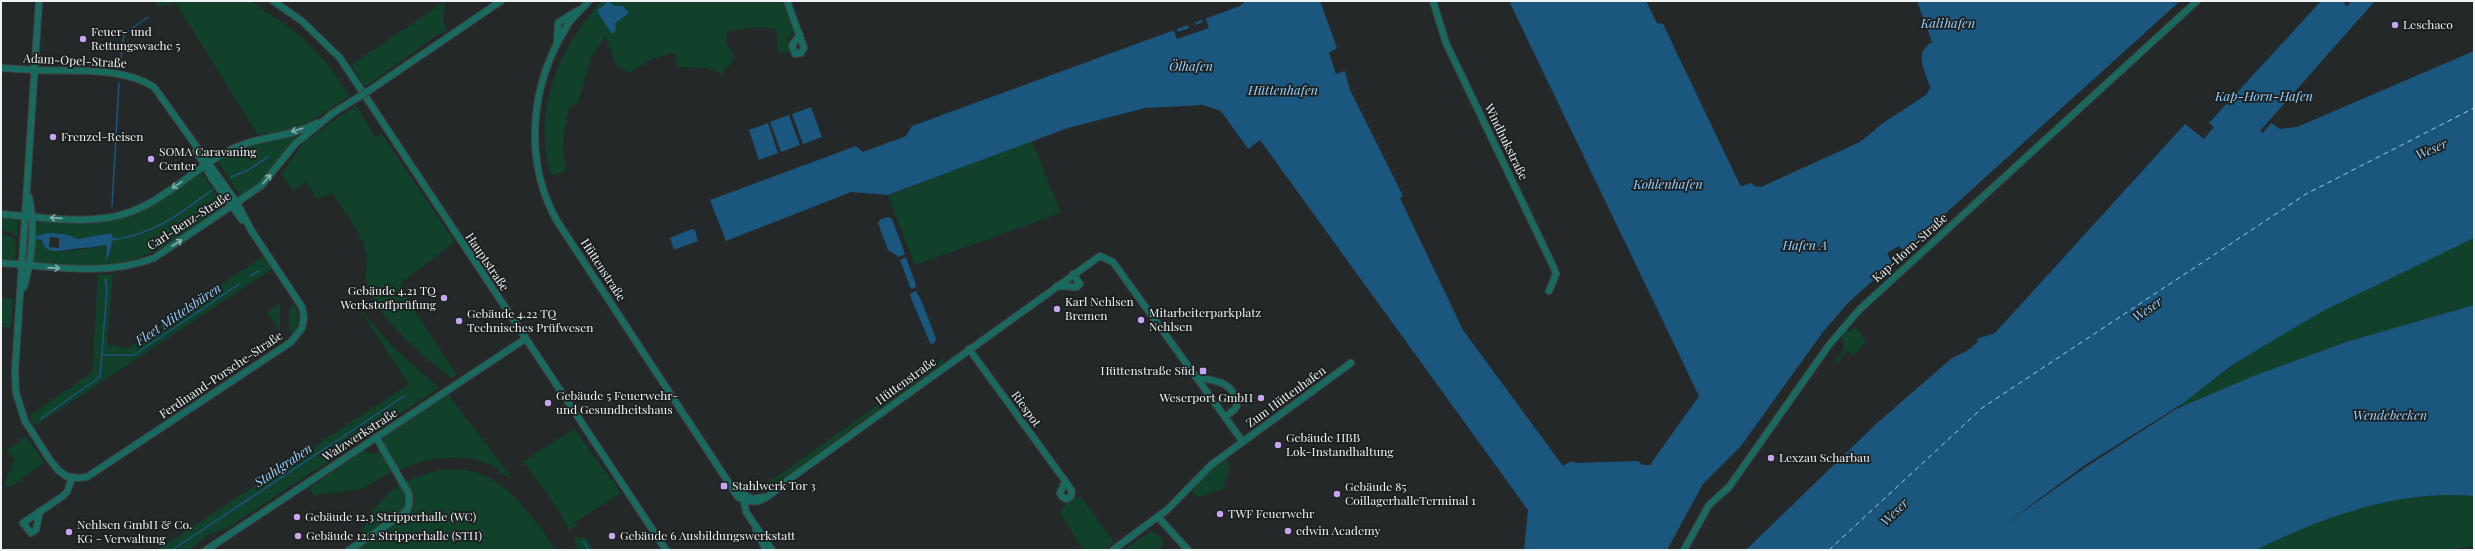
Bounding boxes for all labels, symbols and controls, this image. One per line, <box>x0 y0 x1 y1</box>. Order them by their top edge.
water label: Kalihafen <box>1920 14 1975 31</box>
place label: Leschaco <box>2403 16 2453 32</box>
marker: Leschaco <box>2390 20 2400 30</box>
place label: Feuer- und Rettungswache 5 <box>91 23 181 53</box>
marker: Feuer- und Rettungswache 5 <box>78 34 88 44</box>
street label: Adam-Opel-Straße <box>22 49 127 71</box>
water label: Ölhafen <box>1169 57 1213 74</box>
water label: Hüttenhafen <box>1247 81 1318 98</box>
water label: Kap-Horn-Hafen <box>2214 87 2313 104</box>
street label: Windhukstraße <box>1481 100 1532 182</box>
one-way arrow <box>291 127 303 135</box>
place label: Frenzel-Reisen <box>61 128 143 144</box>
marker: Frenzel-Reisen <box>48 132 58 142</box>
water label: Weser <box>2412 134 2450 163</box>
place label: SOMA Caravaning Center <box>159 143 257 173</box>
marker: SOMA Caravaning Center <box>146 154 156 164</box>
one-way arrow <box>263 174 272 184</box>
water label: Kohlenhafen <box>1632 175 1703 192</box>
one-way arrow <box>171 181 183 189</box>
street label: Carl-Benz-Straße <box>144 187 233 253</box>
street label: Kap-Horn-Straße <box>1868 209 1950 285</box>
one-way arrow <box>50 215 63 222</box>
street label: Hauptstraße <box>462 229 513 294</box>
street label: Hüttenstraße <box>578 235 630 304</box>
water label: Hafen A <box>1781 236 1828 253</box>
one-way arrow <box>171 238 183 246</box>
one-way arrow <box>47 265 60 272</box>
water label: Fleet Mittelsbüren <box>131 279 224 349</box>
place label: Gebäude 4.21 TQ Werkstoffprüfung <box>340 282 437 312</box>
water label: Weser <box>2128 292 2165 325</box>
marker: Gebäude 4.21 TQ Werkstoffprüfung <box>439 293 449 303</box>
place label: Karl Nehlsen Bremen <box>1065 293 1134 323</box>
marker: Karl Nehlsen Bremen <box>1052 304 1062 314</box>
place label: Mitarbeiterparkplatz Nehlsen <box>1149 304 1262 334</box>
place label: Gebäude 4.22 TQ Technisches Prüfwesen <box>467 305 593 335</box>
marker: Mitarbeiterparkplatz Nehlsen <box>1136 315 1146 325</box>
marker: Gebäude 4.22 TQ Technisches Prüfwesen <box>454 316 464 326</box>
street label: Ferdinand-Porsche-Straße <box>156 327 285 422</box>
street label: Hüttenstraße <box>872 353 939 408</box>
place label: Hüttenstraße Süd <box>1100 362 1195 378</box>
street label: Zum Hüttenhafen <box>1242 362 1328 431</box>
marker: Hüttenstraße Süd <box>1198 366 1208 376</box>
place label: Gebäude 5 Feuerwehr- und Gesundheitshaus <box>556 387 678 417</box>
street label: Riespot <box>1008 387 1046 430</box>
place label: Weserport GmbH <box>1158 389 1253 405</box>
marker: Weserport GmbH <box>1256 393 1266 403</box>
marker: Gebäude 5 Feuerwehr- und Gesundheitshaus <box>543 398 553 408</box>
street label: Walzwerkstraße <box>318 404 400 465</box>
water label: Wendebecken <box>2353 406 2427 423</box>
place label: Gebäude HBB Lok-Instandhaltung <box>1286 429 1394 459</box>
water label: Stahlgraben <box>250 439 315 491</box>
marker: Gebäude HBB Lok-Instandhaltung <box>1273 440 1283 450</box>
place label: Lexzau Scharbau <box>1779 449 1870 465</box>
marker: Lexzau Scharbau <box>1766 453 1776 463</box>
place label: Stahlwerk Tor 3 <box>732 477 816 493</box>
place label: Gebäude 85 CoillagerhalleTerminal 1 <box>1345 478 1476 508</box>
marker: Stahlwerk Tor 3 <box>719 481 729 491</box>
marker: Gebäude 85 CoillagerhalleTerminal 1 <box>1332 489 1342 499</box>
water label: Weser <box>1876 494 1912 529</box>
place label: TWF Feuerwehr <box>1228 505 1315 521</box>
place label: Gebäude 12.3 Stripperhalle (WC) <box>305 508 476 524</box>
marker: TWF Feuerwehr <box>1215 509 1225 519</box>
marker: Gebäude 12.3 Stripperhalle (WC) <box>292 512 302 522</box>
place label: Nehlsen GmbH & Co. KG - Verwaltung <box>77 516 192 546</box>
place label: edwin Academy <box>1296 522 1381 538</box>
marker: edwin Academy <box>1283 526 1293 536</box>
marker: Nehlsen GmbH & Co. KG - Verwaltung <box>64 527 74 537</box>
place label: Gebäude 12.2 Stripperhalle (STH) <box>306 527 482 543</box>
place label: Gebäude 6 Ausbildungswerkstatt <box>620 527 796 543</box>
marker: Gebäude 12.2 Stripperhalle (STH) <box>293 531 303 541</box>
marker: Gebäude 6 Ausbildungswerkstatt <box>607 531 617 541</box>

